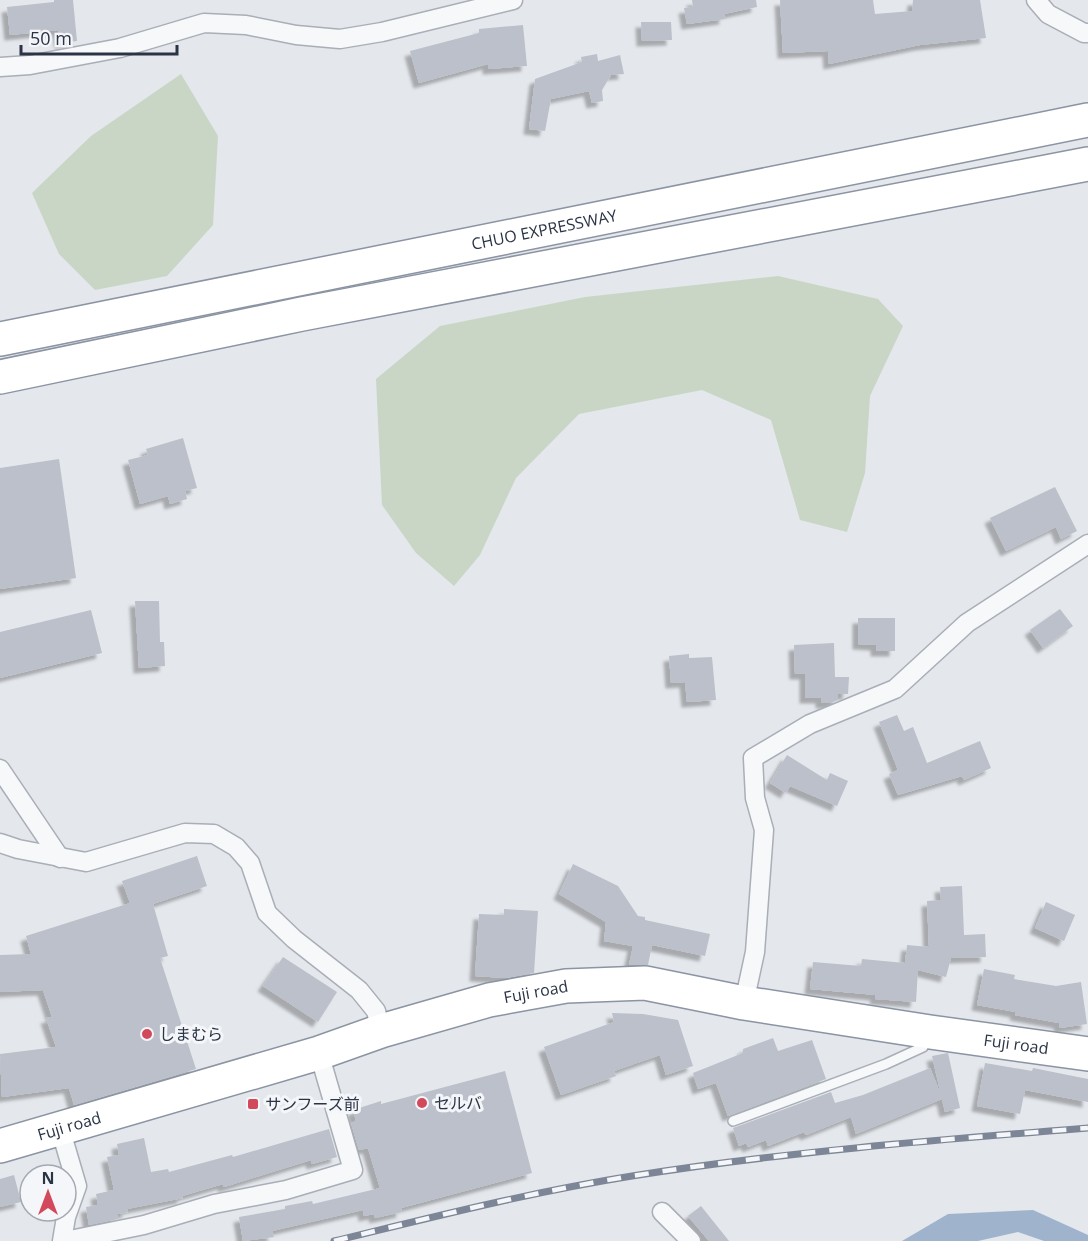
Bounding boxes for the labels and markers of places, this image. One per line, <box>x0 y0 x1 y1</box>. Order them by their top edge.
place label: しまむら <box>159 1023 223 1045</box>
marker: しまむら <box>140 1027 154 1041</box>
place label: セルバ <box>434 1092 482 1114</box>
place label: サンフーズ前 <box>265 1093 360 1115</box>
marker: セルバ <box>415 1096 429 1110</box>
marker: サンフーズ前 <box>246 1097 260 1111</box>

